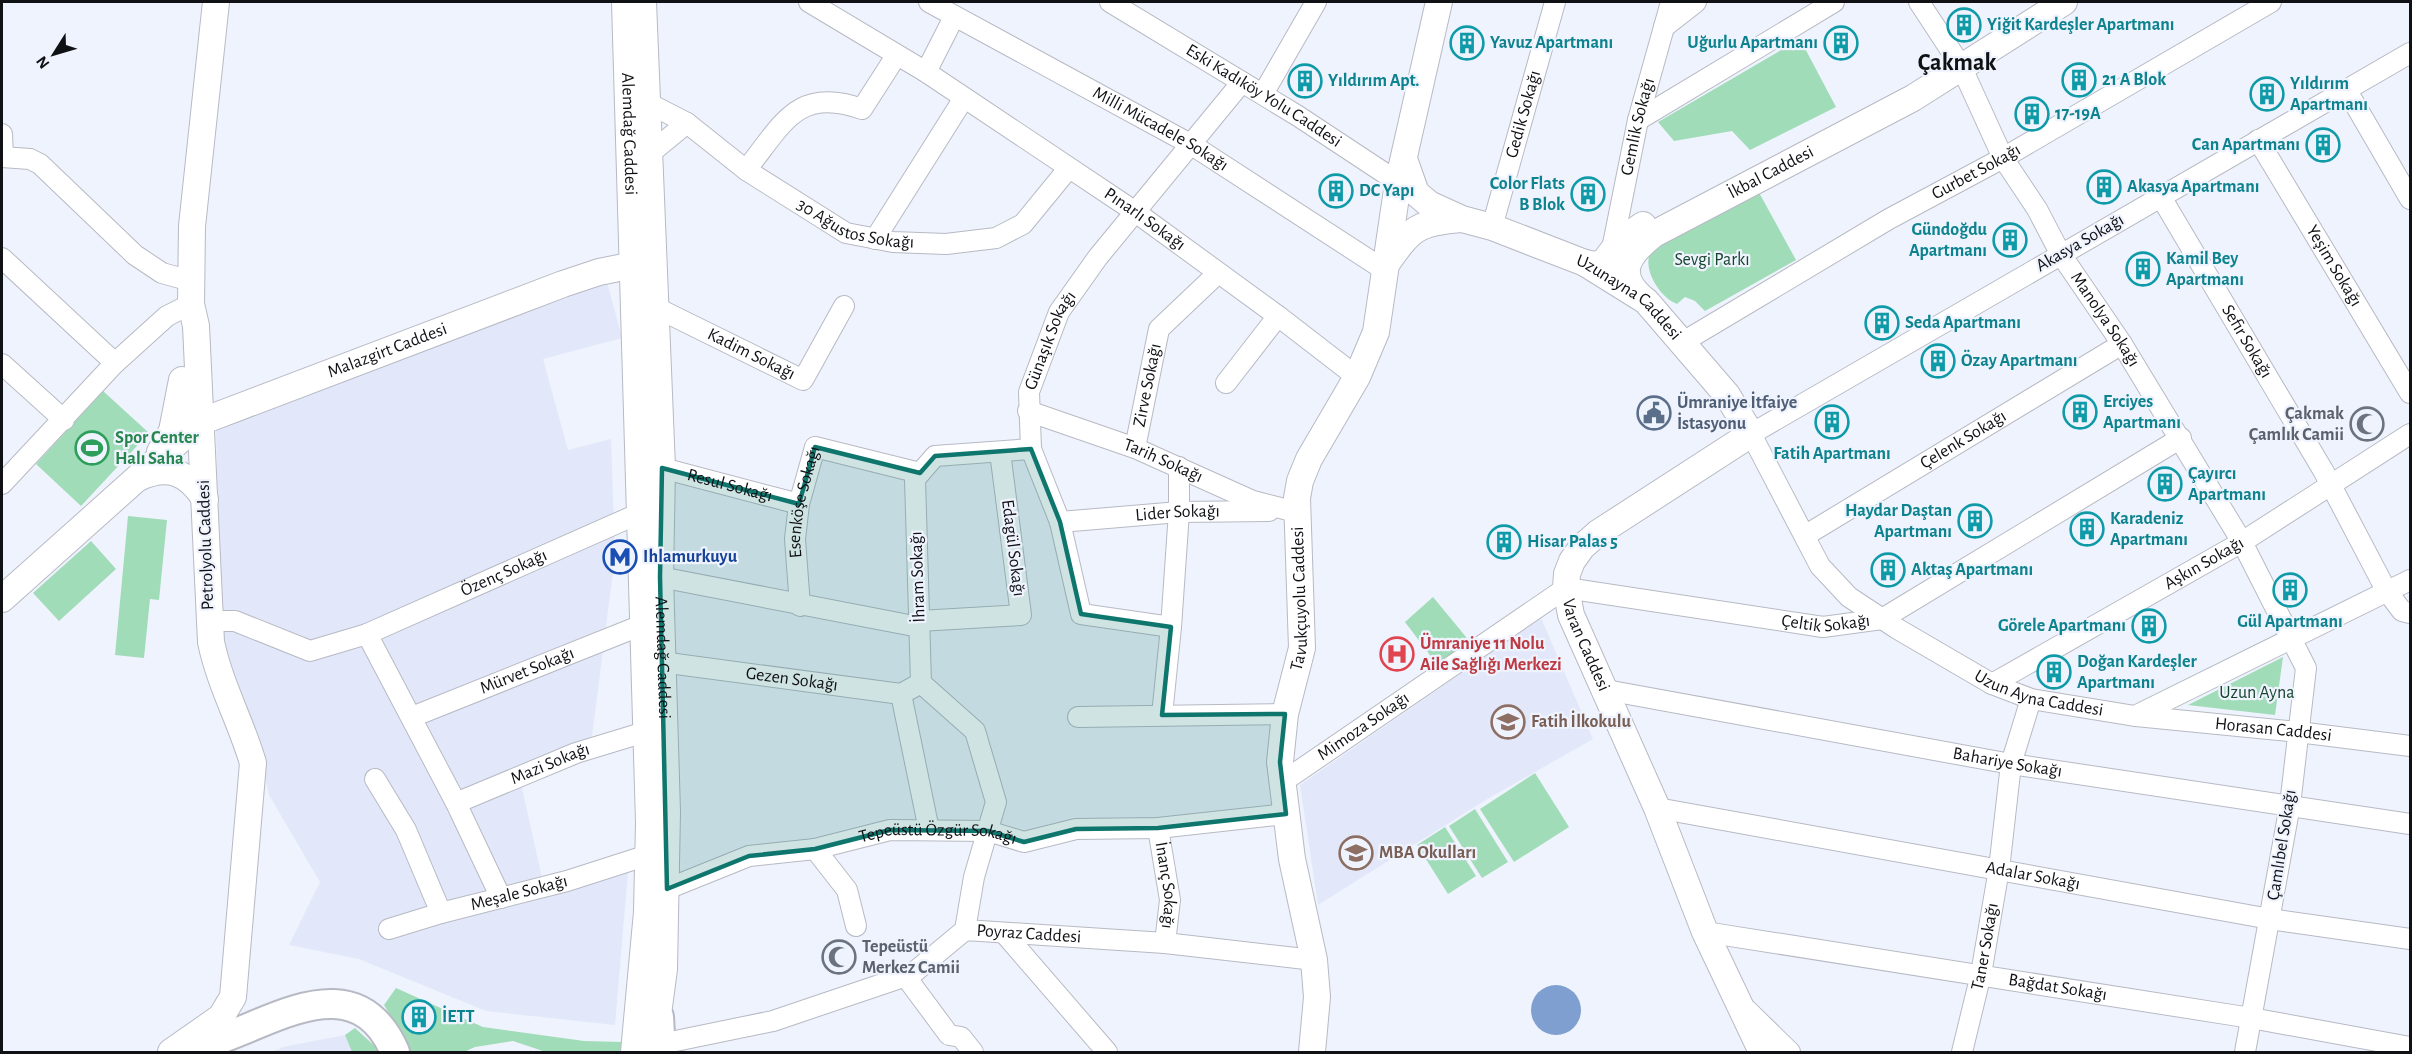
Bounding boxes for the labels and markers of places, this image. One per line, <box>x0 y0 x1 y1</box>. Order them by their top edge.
building icon: Yiğit Kardeşler Apartmanı <box>1946 7 1982 43</box>
place label: Yiğit Kardeşler Apartmanı <box>1987 16 2174 34</box>
building icon: Yavuz Apartmanı <box>1449 25 1485 61</box>
building icon: Uğurlu Apartmanı <box>1823 25 1859 61</box>
place label: Yavuz Apartmanı <box>1490 34 1613 52</box>
place label: Uğurlu Apartmanı <box>1687 34 1818 52</box>
building icon: 21 A Blok <box>2061 62 2097 98</box>
building icon: Yıldırım Apt. <box>1287 63 1323 99</box>
place label: 21 A Blok <box>2102 71 2166 89</box>
place label: Yıldırım Apt. <box>1328 72 1419 90</box>
place label: Yıldırım Apartmanı <box>2290 75 2368 114</box>
building icon: Yıldırım Apartmanı <box>2249 76 2285 112</box>
building icon: 17-19A <box>2014 96 2050 132</box>
place label: 17-19A <box>2055 105 2101 123</box>
building icon: Can Apartmanı <box>2305 127 2341 163</box>
place label: Can Apartmanı <box>2192 136 2300 154</box>
building icon: Akasya Apartmanı <box>2086 169 2122 205</box>
building icon: DC Yapı <box>1318 173 1354 209</box>
place label: Color Flats B Blok <box>1490 175 1565 214</box>
building icon: Color Flats B Blok <box>1570 176 1606 212</box>
place label: Akasya Apartmanı <box>2127 178 2259 196</box>
place label: DC Yapı <box>1359 182 1414 200</box>
place label: Gündoğdu Apartmanı <box>1909 221 1988 260</box>
building icon: Gündoğdu Apartmanı <box>1992 222 2028 258</box>
place label: Kamil Bey Apartmanı <box>2166 250 2244 289</box>
building icon: Kamil Bey Apartmanı <box>2125 251 2161 287</box>
building icon: Seda Apartmanı <box>1864 305 1900 341</box>
place label: Seda Apartmanı <box>1905 314 2021 332</box>
building icon: Özay Apartmanı <box>1920 343 1956 379</box>
place label: Özay Apartmanı <box>1961 349 2078 370</box>
place label: Ümraniye İtfaiye İstasyonu <box>1677 391 1797 433</box>
place label: Erciyes Apartmanı <box>2103 393 2181 432</box>
building icon: Erciyes Apartmanı <box>2062 394 2098 430</box>
public building icon: Ümraniye İtfaiye İstasyonu <box>1636 395 1672 431</box>
building icon: Fatih Apartmanı <box>1814 404 1850 440</box>
place label: Çakmak Çamlık Camii <box>2249 405 2344 444</box>
mosque icon: Çakmak Çamlık Camii <box>2349 406 2385 442</box>
place label: Spor Center Halı Saha <box>115 429 200 468</box>
sports icon: Spor Center Halı Saha <box>74 430 110 466</box>
place label: Fatih Apartmanı <box>1773 445 1891 463</box>
place label: Çayırcı Apartmanı <box>2188 465 2266 504</box>
building icon: Çayırcı Apartmanı <box>2147 466 2183 502</box>
place label: Haydar Daştan Apartmanı <box>1845 502 1952 541</box>
building icon: Haydar Daştan Apartmanı <box>1957 503 1993 539</box>
place label: Karadeniz Apartmanı <box>2110 510 2188 549</box>
building icon: Karadeniz Apartmanı <box>2069 511 2105 547</box>
building icon: Hisar Palas 5 <box>1486 524 1522 560</box>
place label: Hisar Palas 5 <box>1527 533 1618 551</box>
metro station icon: Ihlamurkuyu <box>602 539 638 575</box>
place label: Ihlamurkuyu <box>643 548 738 566</box>
building icon: Aktaş Apartmanı <box>1870 552 1906 588</box>
place label: Aktaş Apartmanı <box>1911 561 2033 579</box>
building icon: Gül Apartmanı <box>2272 572 2308 608</box>
building icon: Görele Apartmanı <box>2131 608 2167 644</box>
place label: Gül Apartmanı <box>2237 613 2343 631</box>
place label: Görele Apartmanı <box>1998 617 2126 635</box>
place label: Ümraniye 11 Nolu Aile Sağlığı Merkezi <box>1420 632 1562 674</box>
hospital icon: Ümraniye 11 Nolu Aile Sağlığı Merkezi <box>1379 636 1415 672</box>
place label: Doğan Kardeşler Apartmanı <box>2077 653 2197 692</box>
building icon: Doğan Kardeşler Apartmanı <box>2036 654 2072 690</box>
school or university icon: Fatih İlkokulu <box>1490 704 1526 740</box>
place label: Fatih İlkokulu <box>1531 710 1631 731</box>
school or university icon: MBA Okulları <box>1338 835 1374 871</box>
place label: MBA Okulları <box>1379 844 1476 862</box>
place label: Tepeüstü Merkez Camii <box>862 938 960 977</box>
mosque icon: Tepeüstü Merkez Camii <box>821 939 857 975</box>
building icon: İETT <box>401 999 437 1035</box>
place label: İETT <box>442 1005 475 1026</box>

